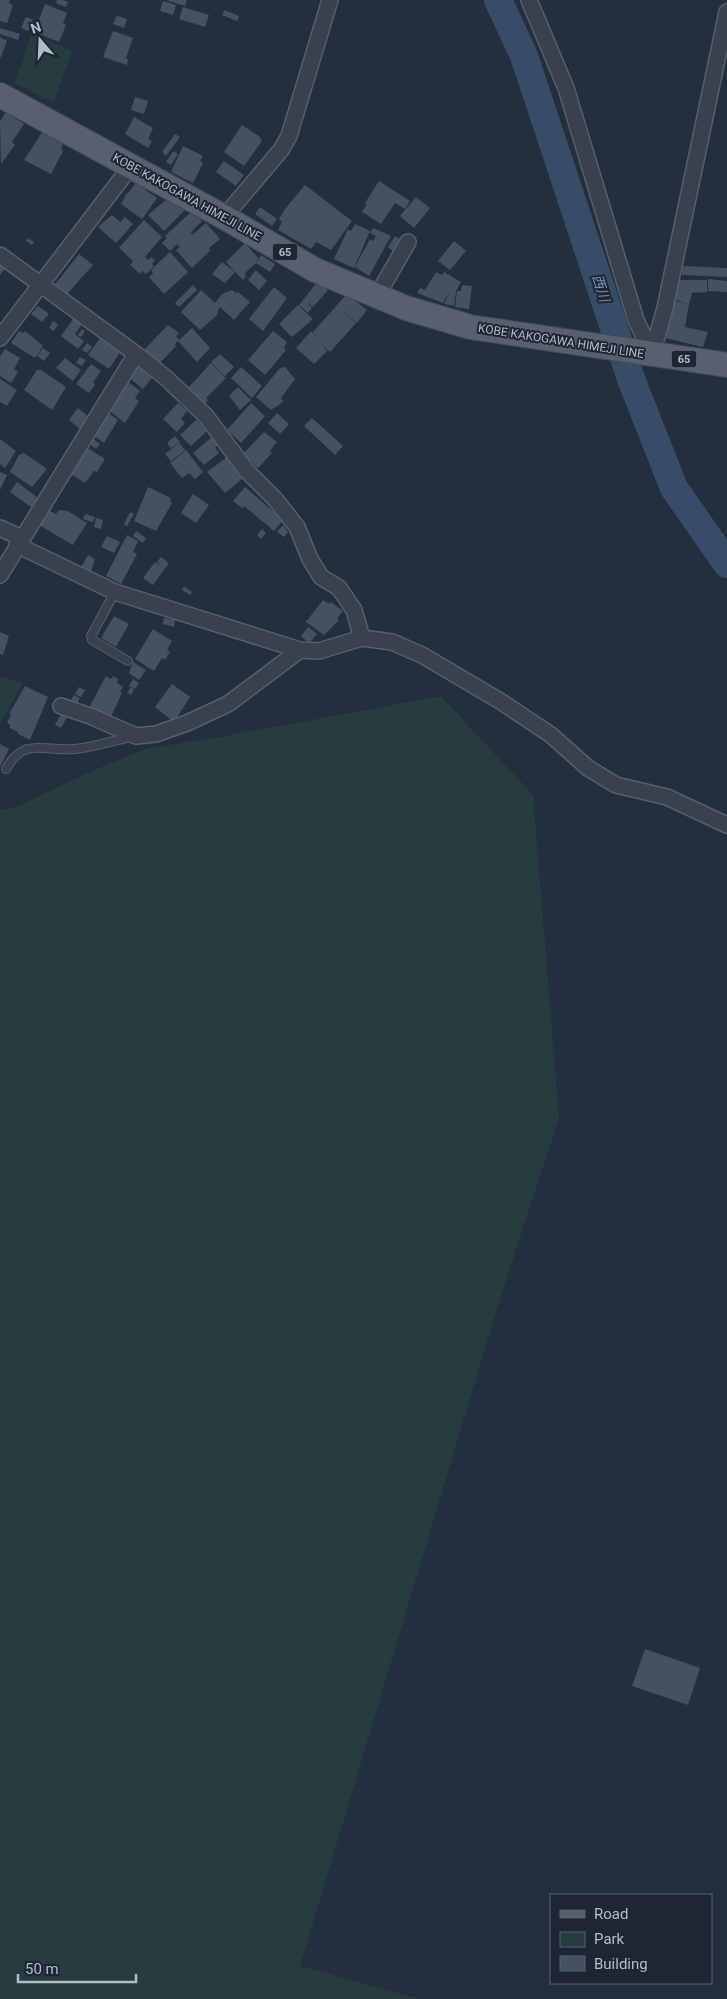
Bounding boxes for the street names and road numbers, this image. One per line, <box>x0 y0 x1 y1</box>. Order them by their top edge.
street label: KOBE KAKOGAWA HIMEJI LINE <box>110 150 264 244</box>
road number: 65 <box>272 243 298 260</box>
street label: KOBE KAKOGAWA HIMEJI LINE <box>477 321 645 361</box>
road number: 65 <box>672 350 696 368</box>

